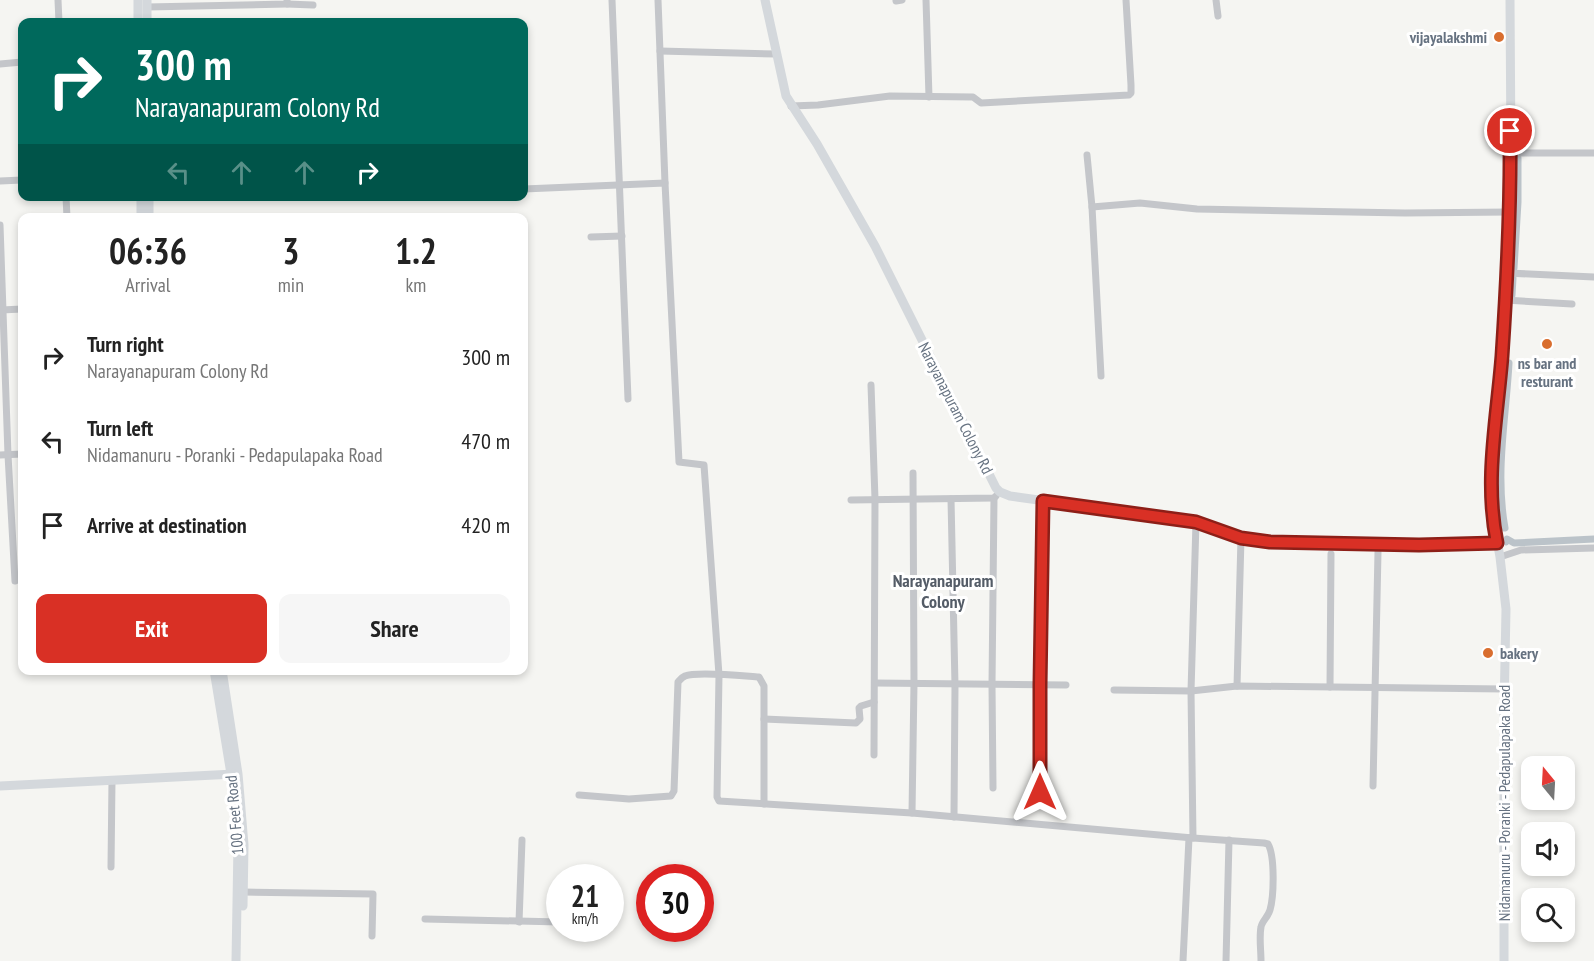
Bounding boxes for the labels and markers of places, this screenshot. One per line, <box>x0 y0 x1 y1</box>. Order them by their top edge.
place label: vijayalakshmi <box>1409 27 1487 47</box>
marker: vijayalakshmi <box>1492 30 1506 44</box>
pin <box>1484 105 1535 156</box>
marker: ns bar and resturant <box>1540 337 1554 351</box>
place label: ns bar and resturant <box>1518 353 1576 391</box>
place label: bakery <box>1500 643 1539 663</box>
marker: bakery <box>1481 646 1495 660</box>

